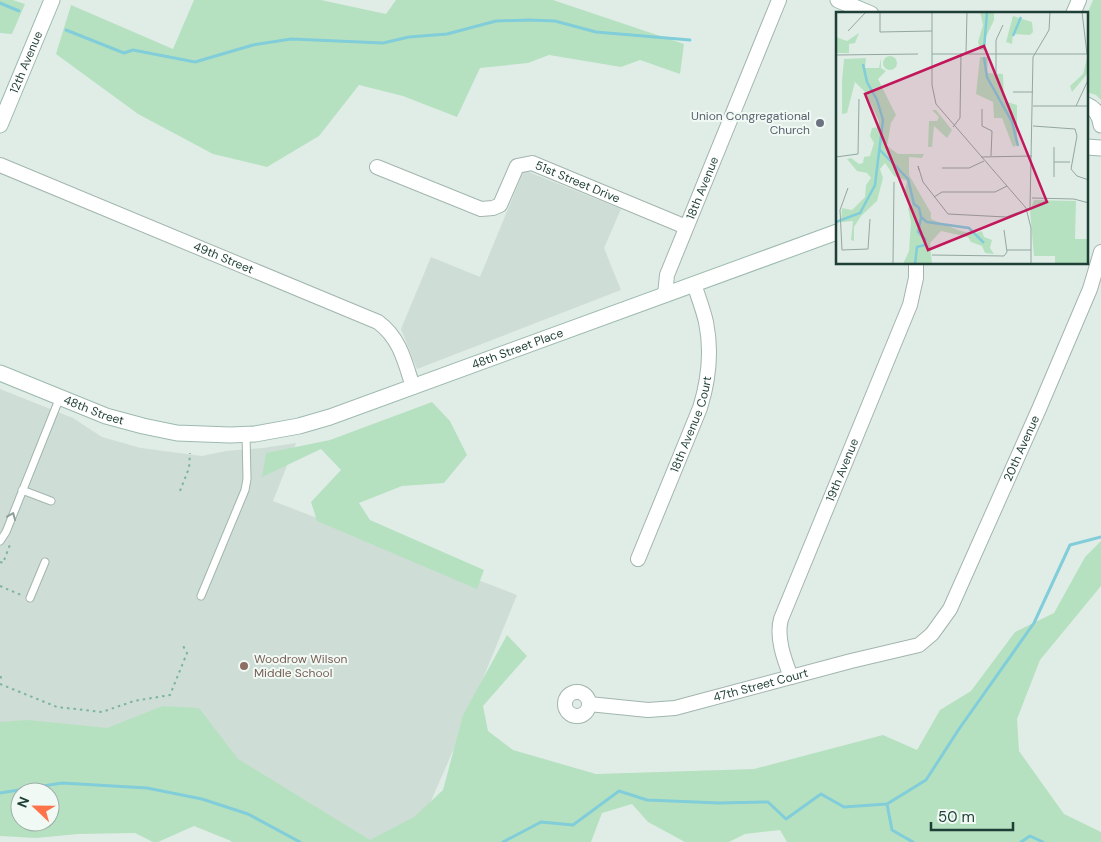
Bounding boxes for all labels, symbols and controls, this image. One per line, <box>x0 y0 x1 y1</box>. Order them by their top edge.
inset map <box>836 12 1088 265</box>
street label: 12th Avenue <box>6 28 46 96</box>
place label: Union Congregational Church <box>691 108 810 138</box>
marker: Union Congregational Church <box>814 117 826 129</box>
street label: 18th Avenue <box>682 154 722 222</box>
street label: 51st Street Drive <box>533 157 623 207</box>
street label: 49th Street <box>191 238 256 278</box>
street label: 48th Street Place <box>469 324 566 373</box>
street label: 18th Avenue Court <box>666 375 715 475</box>
street label: 48th Street <box>61 392 126 429</box>
street label: 20th Avenue <box>1000 413 1043 484</box>
street label: 19th Avenue <box>822 436 862 504</box>
one-way arrow <box>6 512 16 521</box>
place label: Woodrow Wilson Middle School <box>254 651 348 681</box>
marker: Woodrow Wilson Middle School <box>238 660 250 672</box>
street label: 47th Street Court <box>711 665 810 705</box>
north arrow <box>10 782 60 832</box>
text: N <box>13 794 33 810</box>
scale bar <box>931 800 1014 832</box>
text: 50 m <box>938 807 975 827</box>

